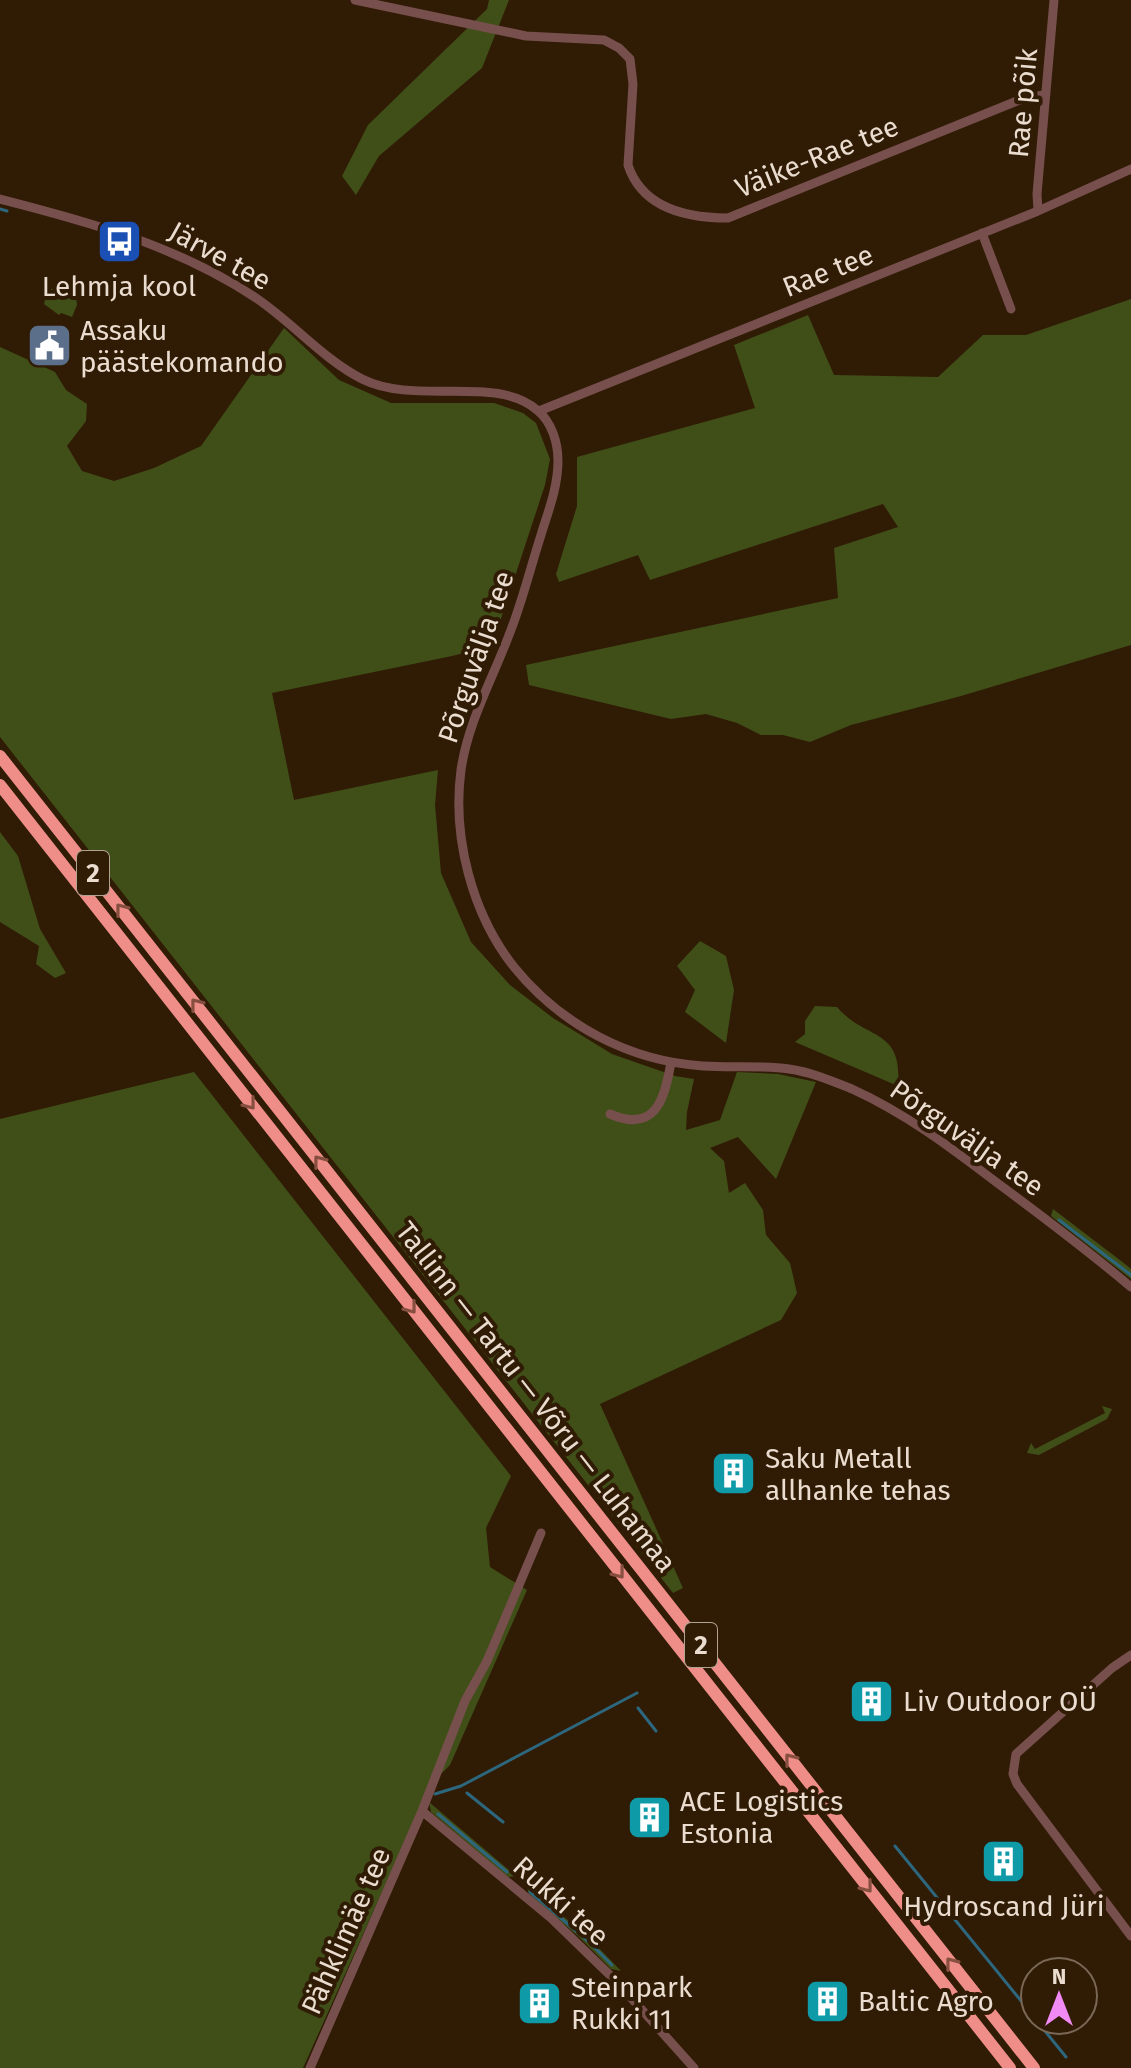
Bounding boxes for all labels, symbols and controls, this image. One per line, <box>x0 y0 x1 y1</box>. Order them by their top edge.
street label: Rae põik <box>1002 46 1044 159</box>
street label: Väike-Rae tee <box>731 109 903 205</box>
street label: Järve tee <box>163 215 277 297</box>
bus stop icon: Lehmja kool <box>95 217 143 265</box>
street label: Rae tee <box>778 238 878 304</box>
place label: Lehmja kool <box>42 270 196 303</box>
place label: Assaku päästekomando <box>80 314 284 379</box>
public building icon: Assaku päästekomando <box>25 322 73 370</box>
street label: Põrguvälja tee <box>431 567 521 747</box>
road number: 2 <box>77 851 109 895</box>
one-way arrow <box>117 903 131 918</box>
one-way arrow <box>191 998 205 1013</box>
street label: Põrguvälja tee <box>884 1073 1050 1203</box>
one-way arrow <box>240 1095 255 1109</box>
one-way arrow <box>315 1155 329 1170</box>
street label: Tallinn — Tartu — Võru — Luhamaa <box>389 1215 683 1579</box>
one-way arrow <box>401 1299 416 1313</box>
place label: Saku Metall allhanke tehas <box>765 1442 951 1507</box>
building icon: Saku Metall allhanke tehas <box>710 1450 758 1498</box>
one-way arrow <box>610 1564 624 1579</box>
road number: 2 <box>685 1623 717 1667</box>
building icon: Liv Outdoor OÜ <box>848 1677 896 1725</box>
place label: Liv Outdoor OÜ <box>903 1685 1097 1718</box>
one-way arrow <box>785 1753 799 1768</box>
place label: ACE Logistics Estonia <box>680 1785 843 1850</box>
building icon: ACE Logistics Estonia <box>625 1793 673 1841</box>
building icon: Hydroscand Jüri <box>980 1838 1028 1886</box>
street label: Pähklimäe tee <box>295 1843 397 2019</box>
street label: Rukki tee <box>506 1849 616 1953</box>
one-way arrow <box>857 1878 871 1893</box>
place label: Hydroscand Jüri <box>903 1890 1105 1923</box>
north arrow <box>1019 1956 1099 2036</box>
one-way arrow <box>946 1957 960 1972</box>
text: N <box>1052 1963 1066 1990</box>
place label: Steinpark Rukki 11 <box>571 1971 693 2036</box>
building icon: Baltic Agro <box>803 1977 851 2025</box>
building icon: Steinpark Rukki 11 <box>516 1979 564 2027</box>
place label: Baltic Agro <box>858 1985 994 2018</box>

